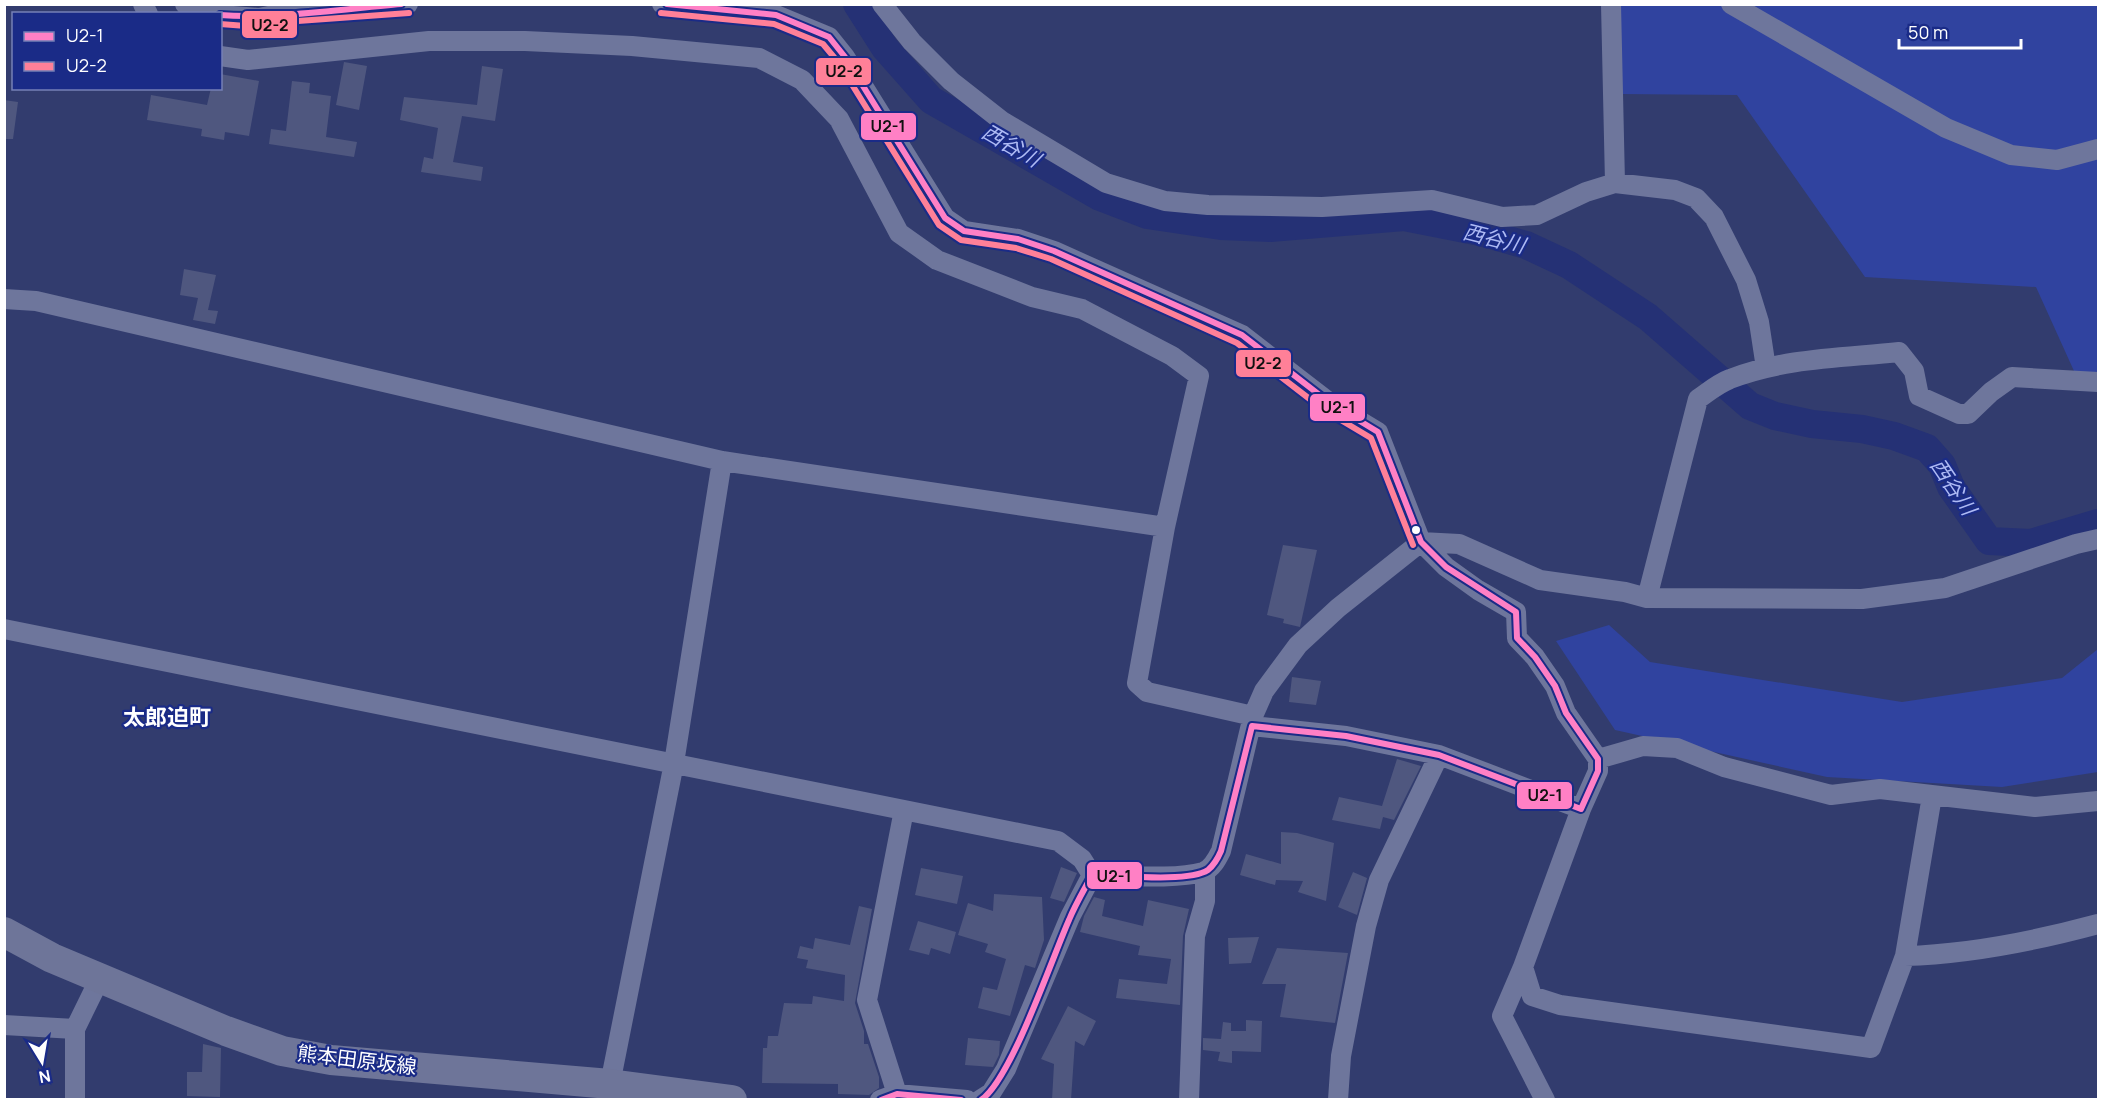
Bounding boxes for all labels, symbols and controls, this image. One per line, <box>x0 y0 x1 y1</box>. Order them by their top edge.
line badge: U2-2 <box>241 10 298 39</box>
legend <box>12 12 222 90</box>
scale bar <box>1899 12 2020 50</box>
text: U2-2 <box>251 14 289 36</box>
text: 50 m <box>1908 20 1948 44</box>
text: U2-1 <box>66 23 103 47</box>
text: U2-2 <box>66 53 107 77</box>
line badge: U2-2 <box>815 57 872 86</box>
text: U2-2 <box>825 60 863 82</box>
line badge: U2-1 <box>860 112 917 141</box>
text: U2-1 <box>871 115 905 137</box>
water label: 西谷川 <box>977 117 1048 174</box>
water label: 西谷川 <box>1460 217 1530 260</box>
line badge: U2-2 <box>1235 349 1292 378</box>
text: U2-2 <box>1244 352 1282 374</box>
line badge: U2-1 <box>1309 393 1366 422</box>
text: U2-1 <box>1321 396 1355 418</box>
water label: 西谷川 <box>1925 452 1984 522</box>
unlabelled marker <box>1410 524 1422 536</box>
district label: 太郎迫町 <box>123 702 211 732</box>
line badge: U2-1 <box>1516 781 1573 810</box>
text: U2-1 <box>1528 784 1562 806</box>
line badge: U2-1 <box>1086 861 1143 890</box>
text: U2-1 <box>1097 865 1131 887</box>
north arrow <box>12 1032 72 1092</box>
street label: 熊本田原坂線 <box>296 1039 418 1080</box>
text: N <box>37 1065 53 1089</box>

